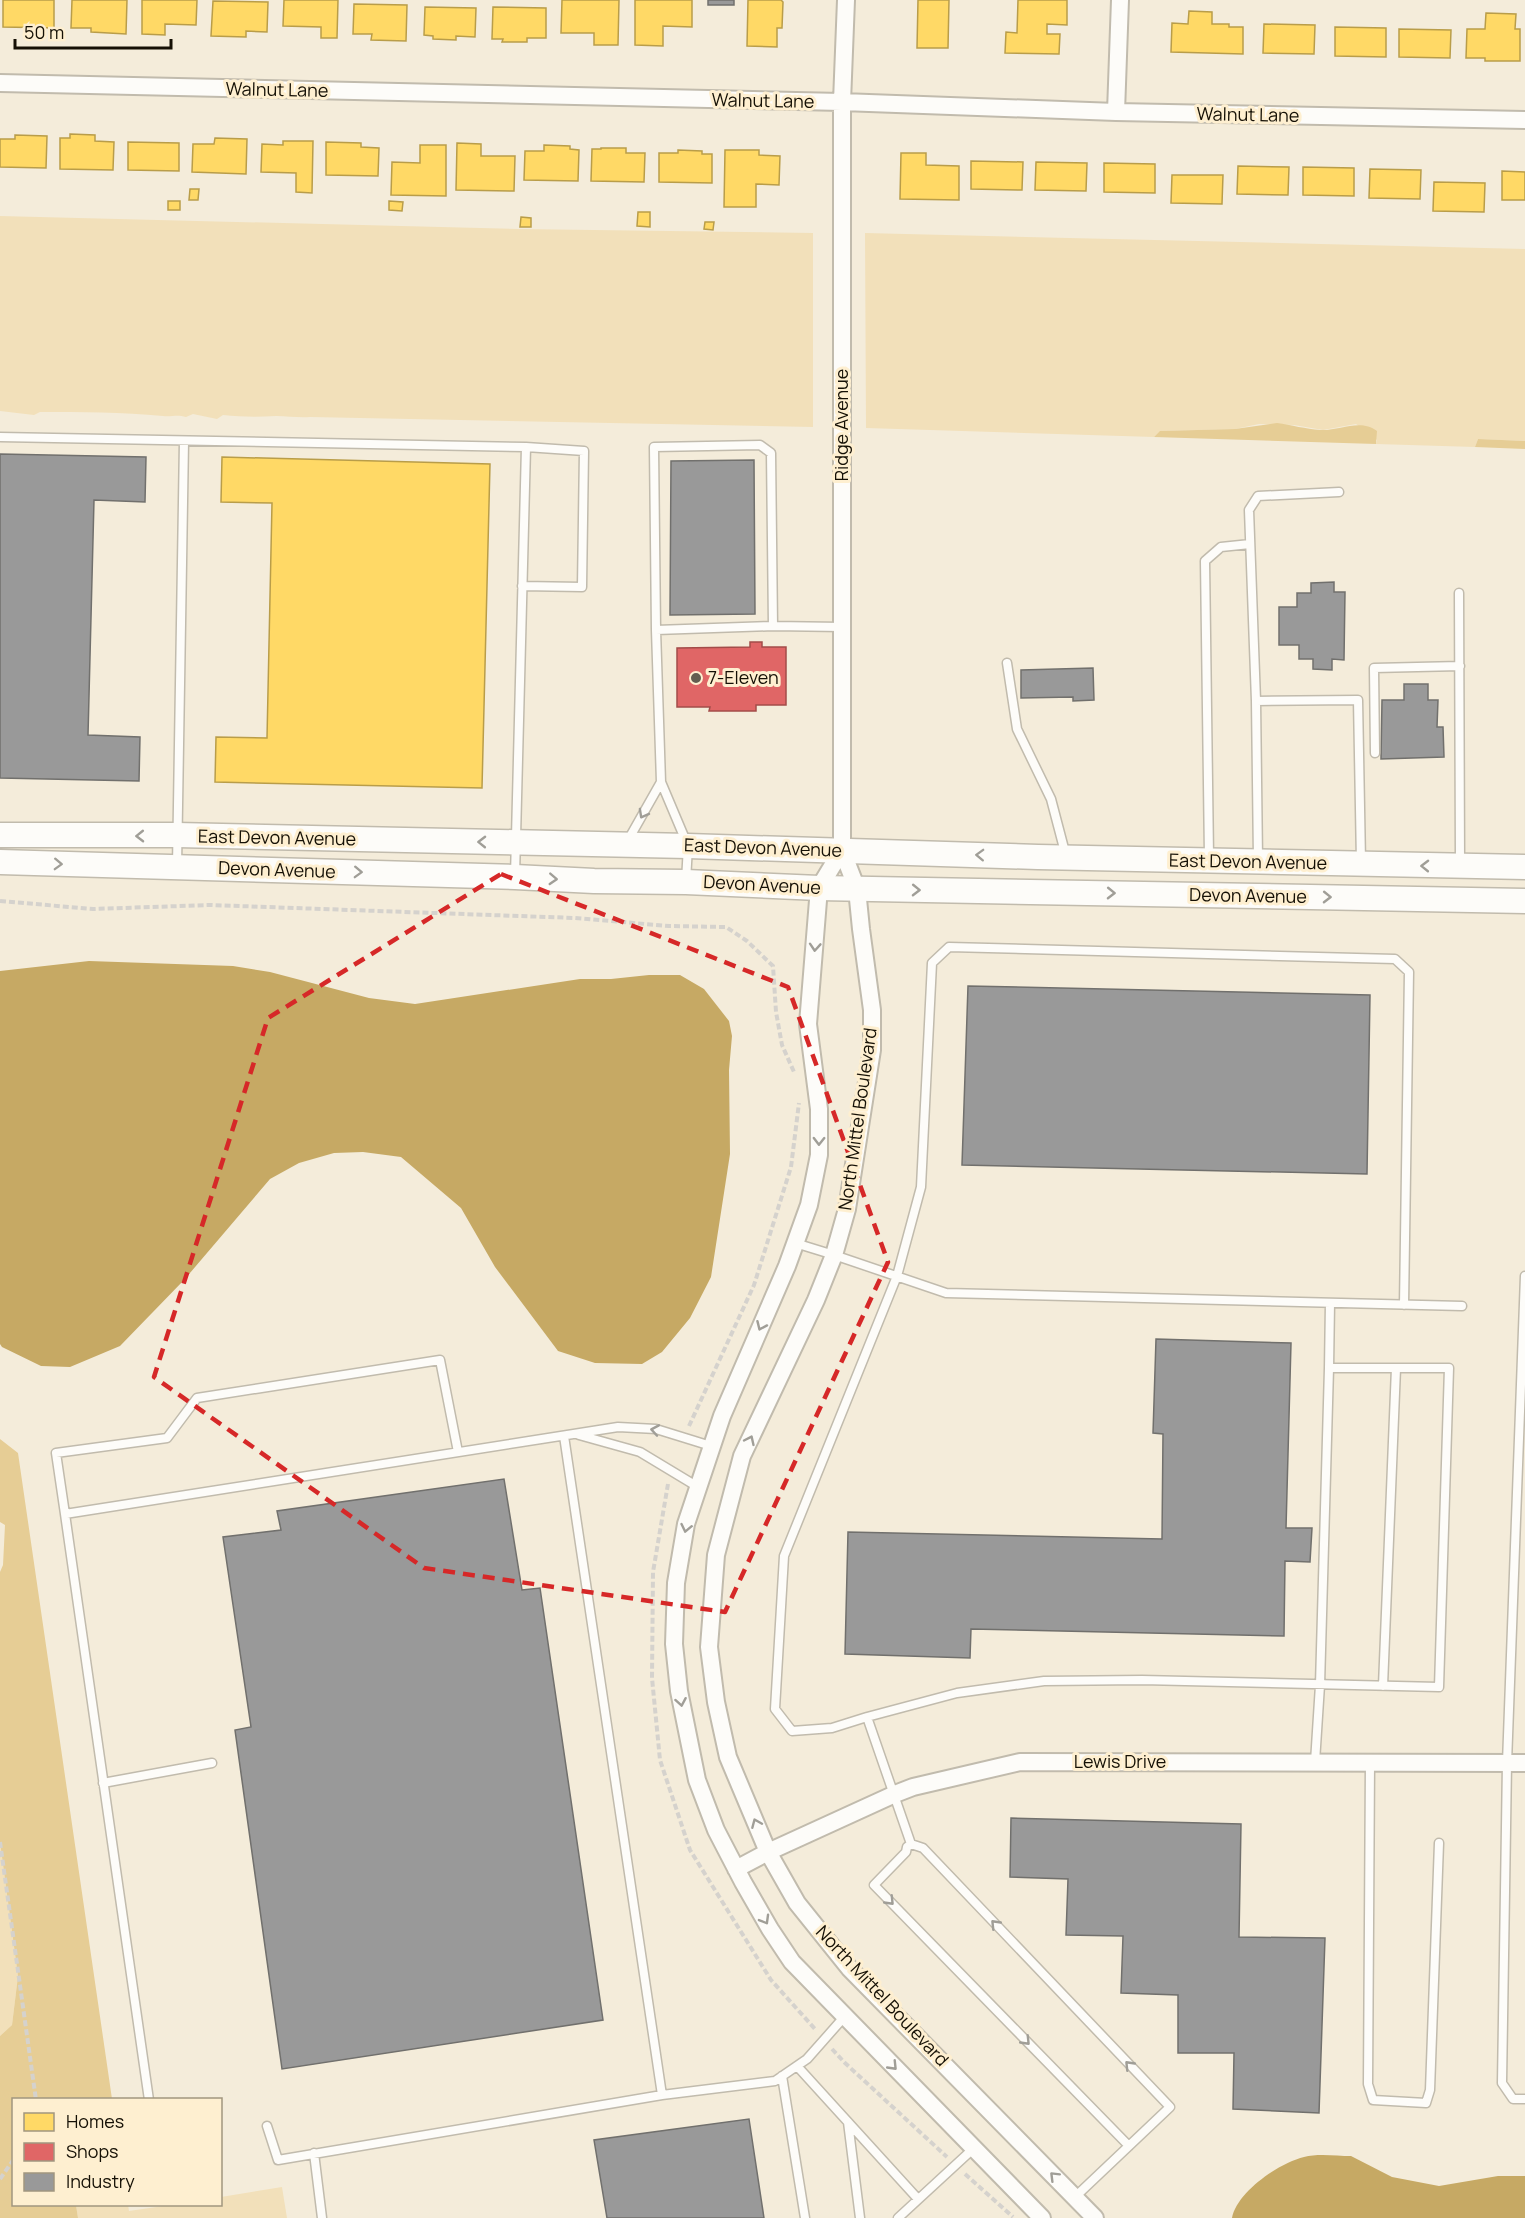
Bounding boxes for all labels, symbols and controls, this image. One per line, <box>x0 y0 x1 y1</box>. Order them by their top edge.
scale bar <box>15 12 171 50</box>
text: 50 m <box>24 20 64 44</box>
street label: Walnut Lane <box>225 76 329 102</box>
street label: Walnut Lane <box>711 87 815 113</box>
street label: Walnut Lane <box>1196 101 1300 127</box>
street label: Ridge Avenue <box>829 369 853 481</box>
place label: 7-Eleven <box>708 665 779 689</box>
marker: 7-Eleven <box>689 671 703 685</box>
one-way arrow <box>639 808 650 818</box>
street label: East Devon Avenue <box>198 824 356 850</box>
one-way arrow <box>136 830 145 842</box>
street label: East Devon Avenue <box>684 832 842 862</box>
one-way arrow <box>478 836 487 849</box>
street label: East Devon Avenue <box>1169 848 1327 874</box>
one-way arrow <box>975 849 984 861</box>
street label: Devon Avenue <box>218 855 336 883</box>
one-way arrow <box>54 857 63 870</box>
one-way arrow <box>1420 860 1429 872</box>
one-way arrow <box>354 866 363 878</box>
street label: Devon Avenue <box>703 869 821 899</box>
one-way arrow <box>549 872 558 885</box>
street label: Devon Avenue <box>1189 882 1307 908</box>
one-way arrow <box>911 884 920 896</box>
one-way arrow <box>1106 887 1115 900</box>
one-way arrow <box>1322 891 1331 903</box>
one-way arrow <box>809 942 822 951</box>
street label: North Mittel Boulevard <box>832 1026 882 1212</box>
one-way arrow <box>813 1136 825 1145</box>
one-way arrow <box>756 1319 768 1330</box>
one-way arrow <box>651 1424 661 1437</box>
one-way arrow <box>742 1435 754 1446</box>
one-way arrow <box>680 1522 693 1532</box>
one-way arrow <box>674 1697 687 1707</box>
street label: Lewis Drive <box>1074 1749 1166 1773</box>
one-way arrow <box>751 1818 763 1829</box>
one-way arrow <box>883 1895 894 1905</box>
one-way arrow <box>758 1914 769 1924</box>
street label: North Mittel Boulevard <box>811 1920 954 2071</box>
one-way arrow <box>991 1920 1002 1931</box>
one-way arrow <box>1019 2033 1030 2044</box>
one-way arrow <box>886 2058 897 2069</box>
one-way arrow <box>1125 2061 1136 2071</box>
legend <box>12 2098 222 2206</box>
text: Homes <box>66 2109 124 2133</box>
text: Shops <box>66 2139 118 2163</box>
text: Industry <box>66 2169 135 2193</box>
one-way arrow <box>1051 2173 1062 2184</box>

